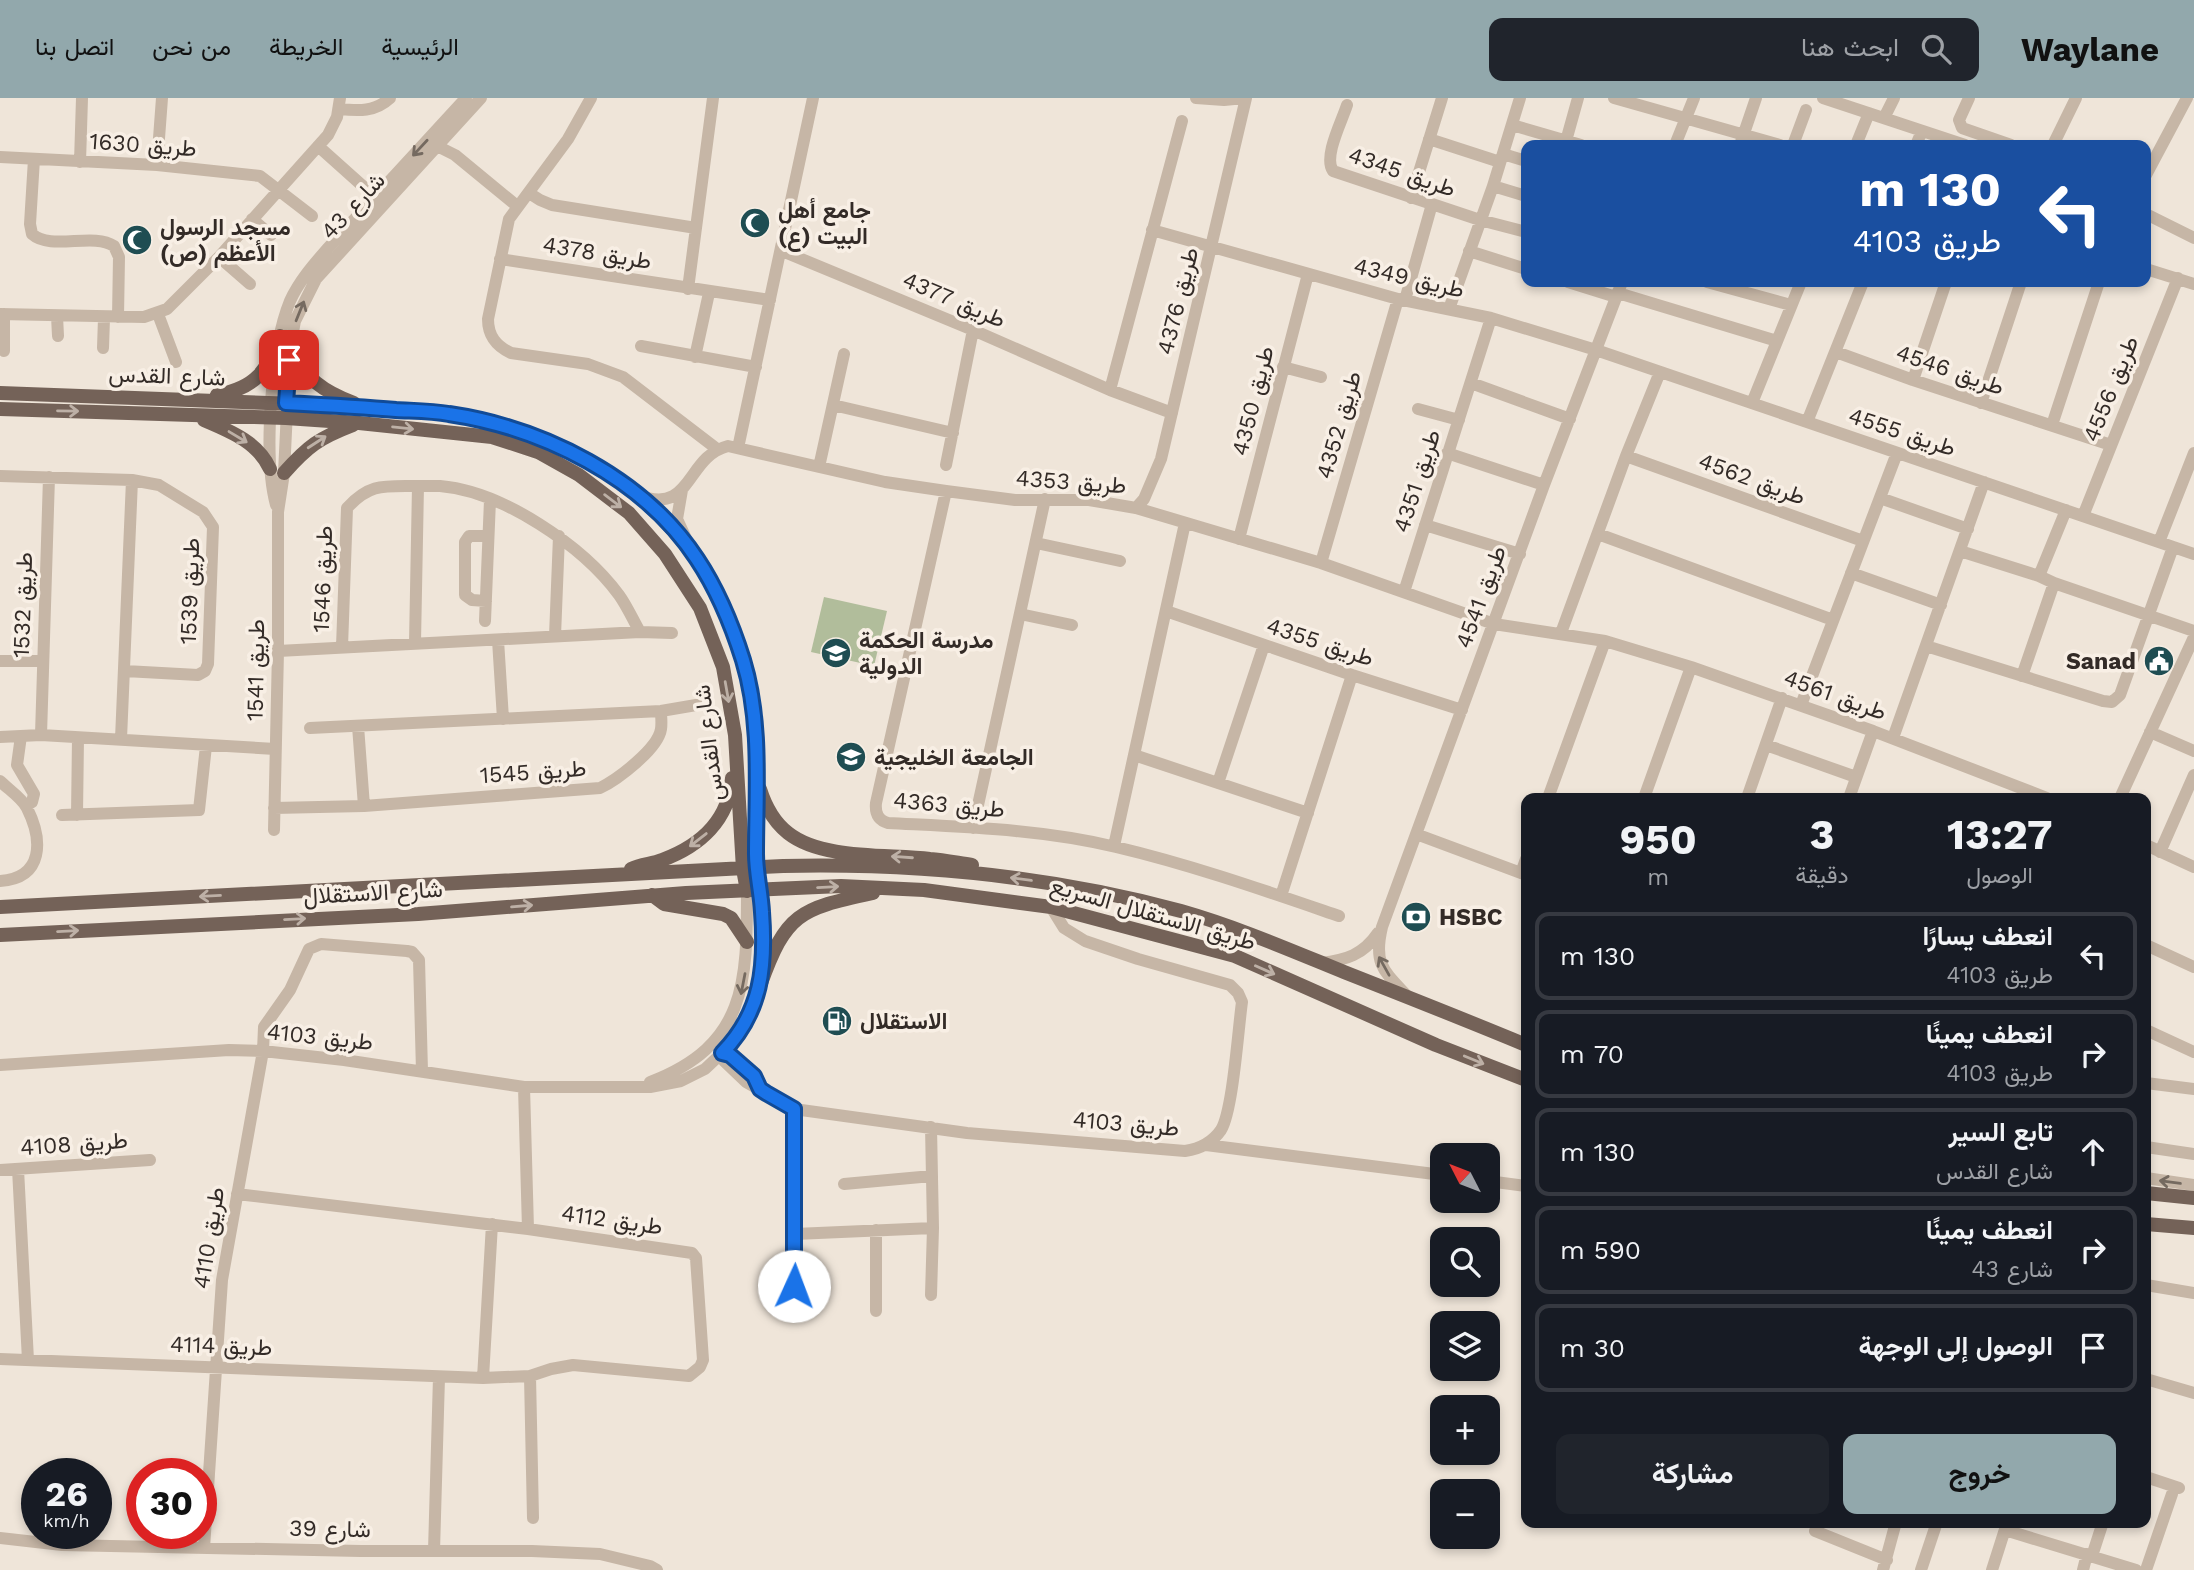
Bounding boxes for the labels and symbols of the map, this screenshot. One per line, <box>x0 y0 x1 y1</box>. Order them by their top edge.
street label: طريق 1630 <box>88 128 197 163</box>
one-way arrow <box>412 139 428 157</box>
street label: طريق 4345 <box>1345 141 1459 204</box>
street label: شارع 43 <box>315 167 392 246</box>
place label: جامع أهل البيت (ع) <box>778 197 871 252</box>
mosque icon: جامع أهل البيت (ع) <box>738 206 772 240</box>
place label: مسجد الرسول الأعظم (ص) <box>160 214 291 268</box>
mosque icon: مسجد الرسول الأعظم (ص) <box>120 223 154 257</box>
street label: طريق 4378 <box>541 231 653 276</box>
street label: طريق 4376 <box>1152 245 1205 358</box>
street label: طريق 4349 <box>1351 252 1467 305</box>
street label: طريق 4377 <box>898 266 1009 335</box>
one-way arrow <box>294 301 307 323</box>
pin <box>259 330 319 390</box>
street label: طريق 4556 <box>2078 332 2145 446</box>
street label: طريق 4546 <box>1892 339 2007 402</box>
street label: طريق 4350 <box>1226 344 1281 459</box>
street label: شارع القدس <box>108 360 226 394</box>
street label: طريق 4352 <box>1311 368 1368 482</box>
street label: طريق 4555 <box>1845 402 1959 463</box>
one-way arrow <box>56 404 79 418</box>
one-way arrow <box>391 421 414 434</box>
street label: طريق 4351 <box>1388 426 1447 536</box>
one-way arrow <box>228 430 248 444</box>
one-way arrow <box>307 434 326 449</box>
street label: طريق 4562 <box>1695 447 1809 512</box>
street label: طريق 4353 <box>1015 465 1127 500</box>
one-way arrow <box>603 493 622 508</box>
street label: طريق 1546 <box>308 525 339 633</box>
street label: طريق 1539 <box>175 537 206 645</box>
street label: طريق 4541 <box>1450 542 1513 652</box>
street label: طريق 1532 <box>8 552 39 658</box>
street label: طريق 4355 <box>1263 612 1377 673</box>
street label: طريق 1541 <box>242 619 271 721</box>
place label: مدرسة الحكمة الدولية <box>859 627 993 681</box>
school or university icon: مدرسة الحكمة الدولية <box>819 636 853 670</box>
public building icon: Sanad <box>2142 644 2176 678</box>
place label: Sanad <box>2066 648 2136 675</box>
street label: طريق 4561 <box>1780 664 1890 727</box>
one-way arrow <box>721 680 734 702</box>
street label: شارع القدس <box>688 683 732 803</box>
school or university icon: الجامعة الخليجية <box>834 740 868 774</box>
place label: الجامعة الخليجية <box>874 744 1034 771</box>
street label: طريق 1545 <box>479 755 587 790</box>
street label: طريق 4363 <box>892 787 1006 824</box>
one-way arrow <box>689 833 707 848</box>
one-way arrow <box>891 850 914 863</box>
one-way arrow <box>1010 872 1033 885</box>
street label: طريق الاستقلال السريع <box>1047 872 1259 958</box>
street label: شارع الاستقلال <box>303 876 443 912</box>
one-way arrow <box>816 880 839 893</box>
one-way arrow <box>199 889 222 902</box>
one-way arrow <box>511 900 533 913</box>
bank icon: HSBC <box>1399 900 1433 934</box>
place label: HSBC <box>1439 904 1503 931</box>
one-way arrow <box>284 913 307 926</box>
one-way arrow <box>56 925 79 938</box>
one-way arrow <box>1377 957 1391 977</box>
one-way arrow <box>1254 964 1276 977</box>
one-way arrow <box>735 972 749 995</box>
fuel station icon: الاستقلال <box>820 1004 854 1038</box>
place label: الاستقلال <box>860 1008 948 1035</box>
street label: طريق 4103 <box>266 1018 374 1057</box>
one-way arrow <box>1463 1054 1485 1067</box>
street label: طريق 4103 <box>1072 1106 1180 1143</box>
street label: طريق 4108 <box>19 1127 129 1162</box>
north arrow <box>1430 1143 1500 1213</box>
one-way arrow <box>2159 1175 2182 1188</box>
street label: طريق 4110 <box>188 1185 231 1291</box>
street label: طريق 4112 <box>560 1200 664 1241</box>
position arrow <box>757 1249 831 1323</box>
street label: طريق 4114 <box>169 1331 273 1362</box>
speed limit sign: 30 <box>126 1458 217 1549</box>
street label: شارع 39 <box>289 1515 371 1545</box>

